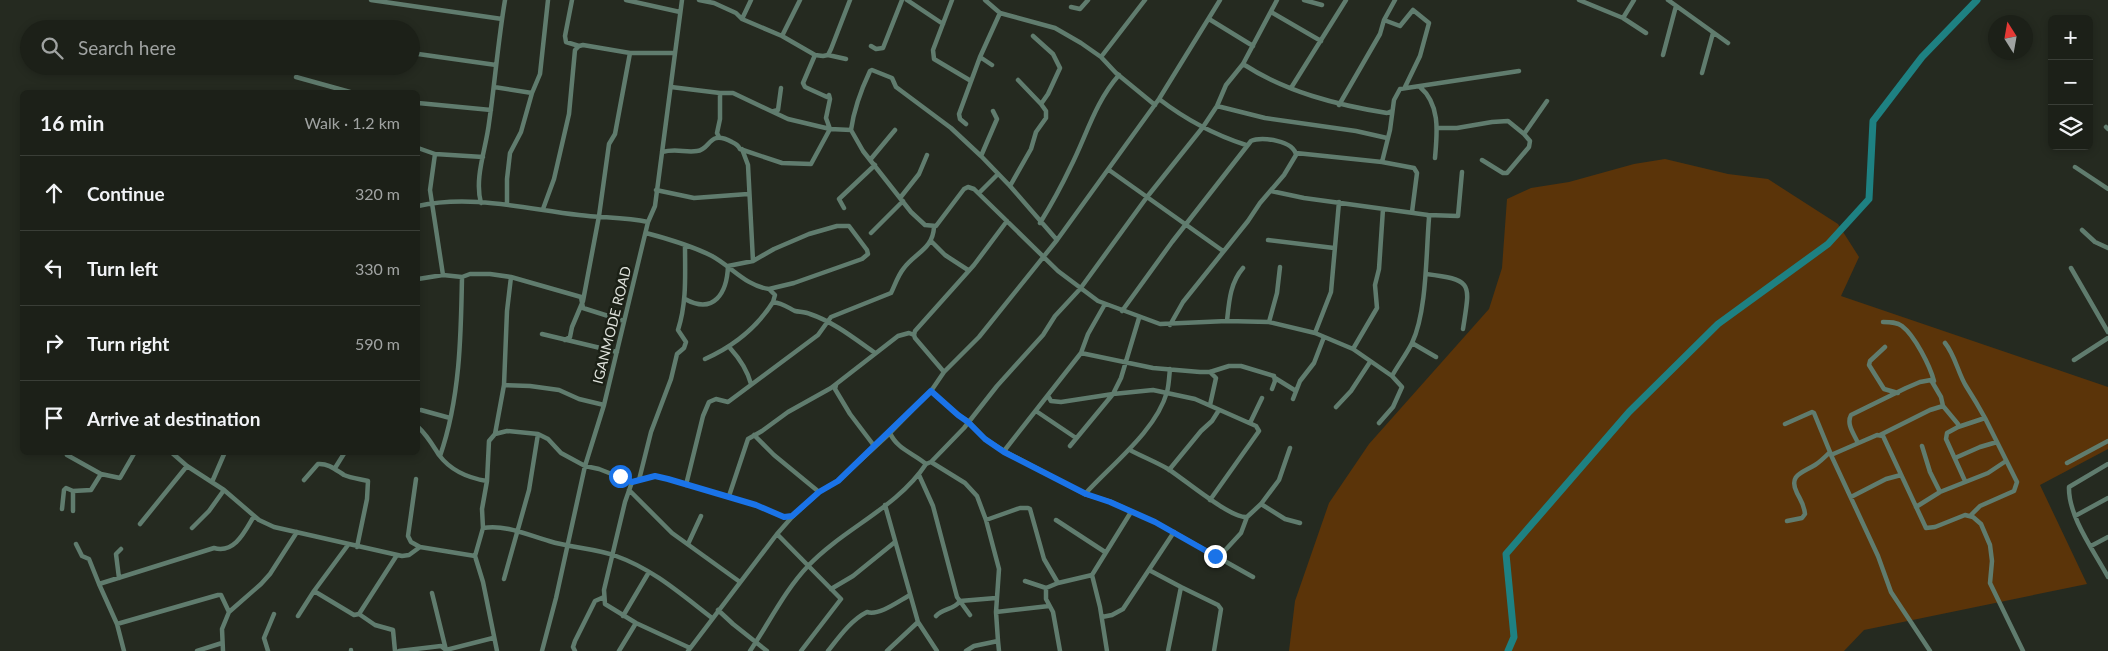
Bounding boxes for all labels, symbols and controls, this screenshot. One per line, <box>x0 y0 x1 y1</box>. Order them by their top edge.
north arrow <box>1988 15 2033 60</box>
map controls <box>2048 15 2093 150</box>
button: + <box>2048 15 2093 60</box>
search box <box>20 20 420 75</box>
icon: search <box>38 34 66 62</box>
text: Search here <box>78 36 176 59</box>
button: − <box>2048 60 2093 105</box>
button: layers <box>2048 105 2093 150</box>
text: 16 min <box>40 110 104 135</box>
text: Walk · 1.2 km <box>304 113 400 132</box>
icon: ahead <box>40 179 68 207</box>
text: Continue <box>87 182 165 205</box>
text: 320 m <box>355 184 400 203</box>
icon: left <box>40 254 68 282</box>
text: Turn left <box>87 257 158 280</box>
text: 330 m <box>355 259 400 278</box>
street label: IGANMODE ROAD <box>589 264 634 385</box>
icon: right <box>40 329 68 357</box>
text: Turn right <box>87 332 169 355</box>
text: 590 m <box>355 334 400 353</box>
icon: arrive <box>40 404 68 432</box>
text: Arrive at destination <box>87 407 260 430</box>
route start <box>609 465 632 488</box>
route end <box>1204 545 1227 568</box>

